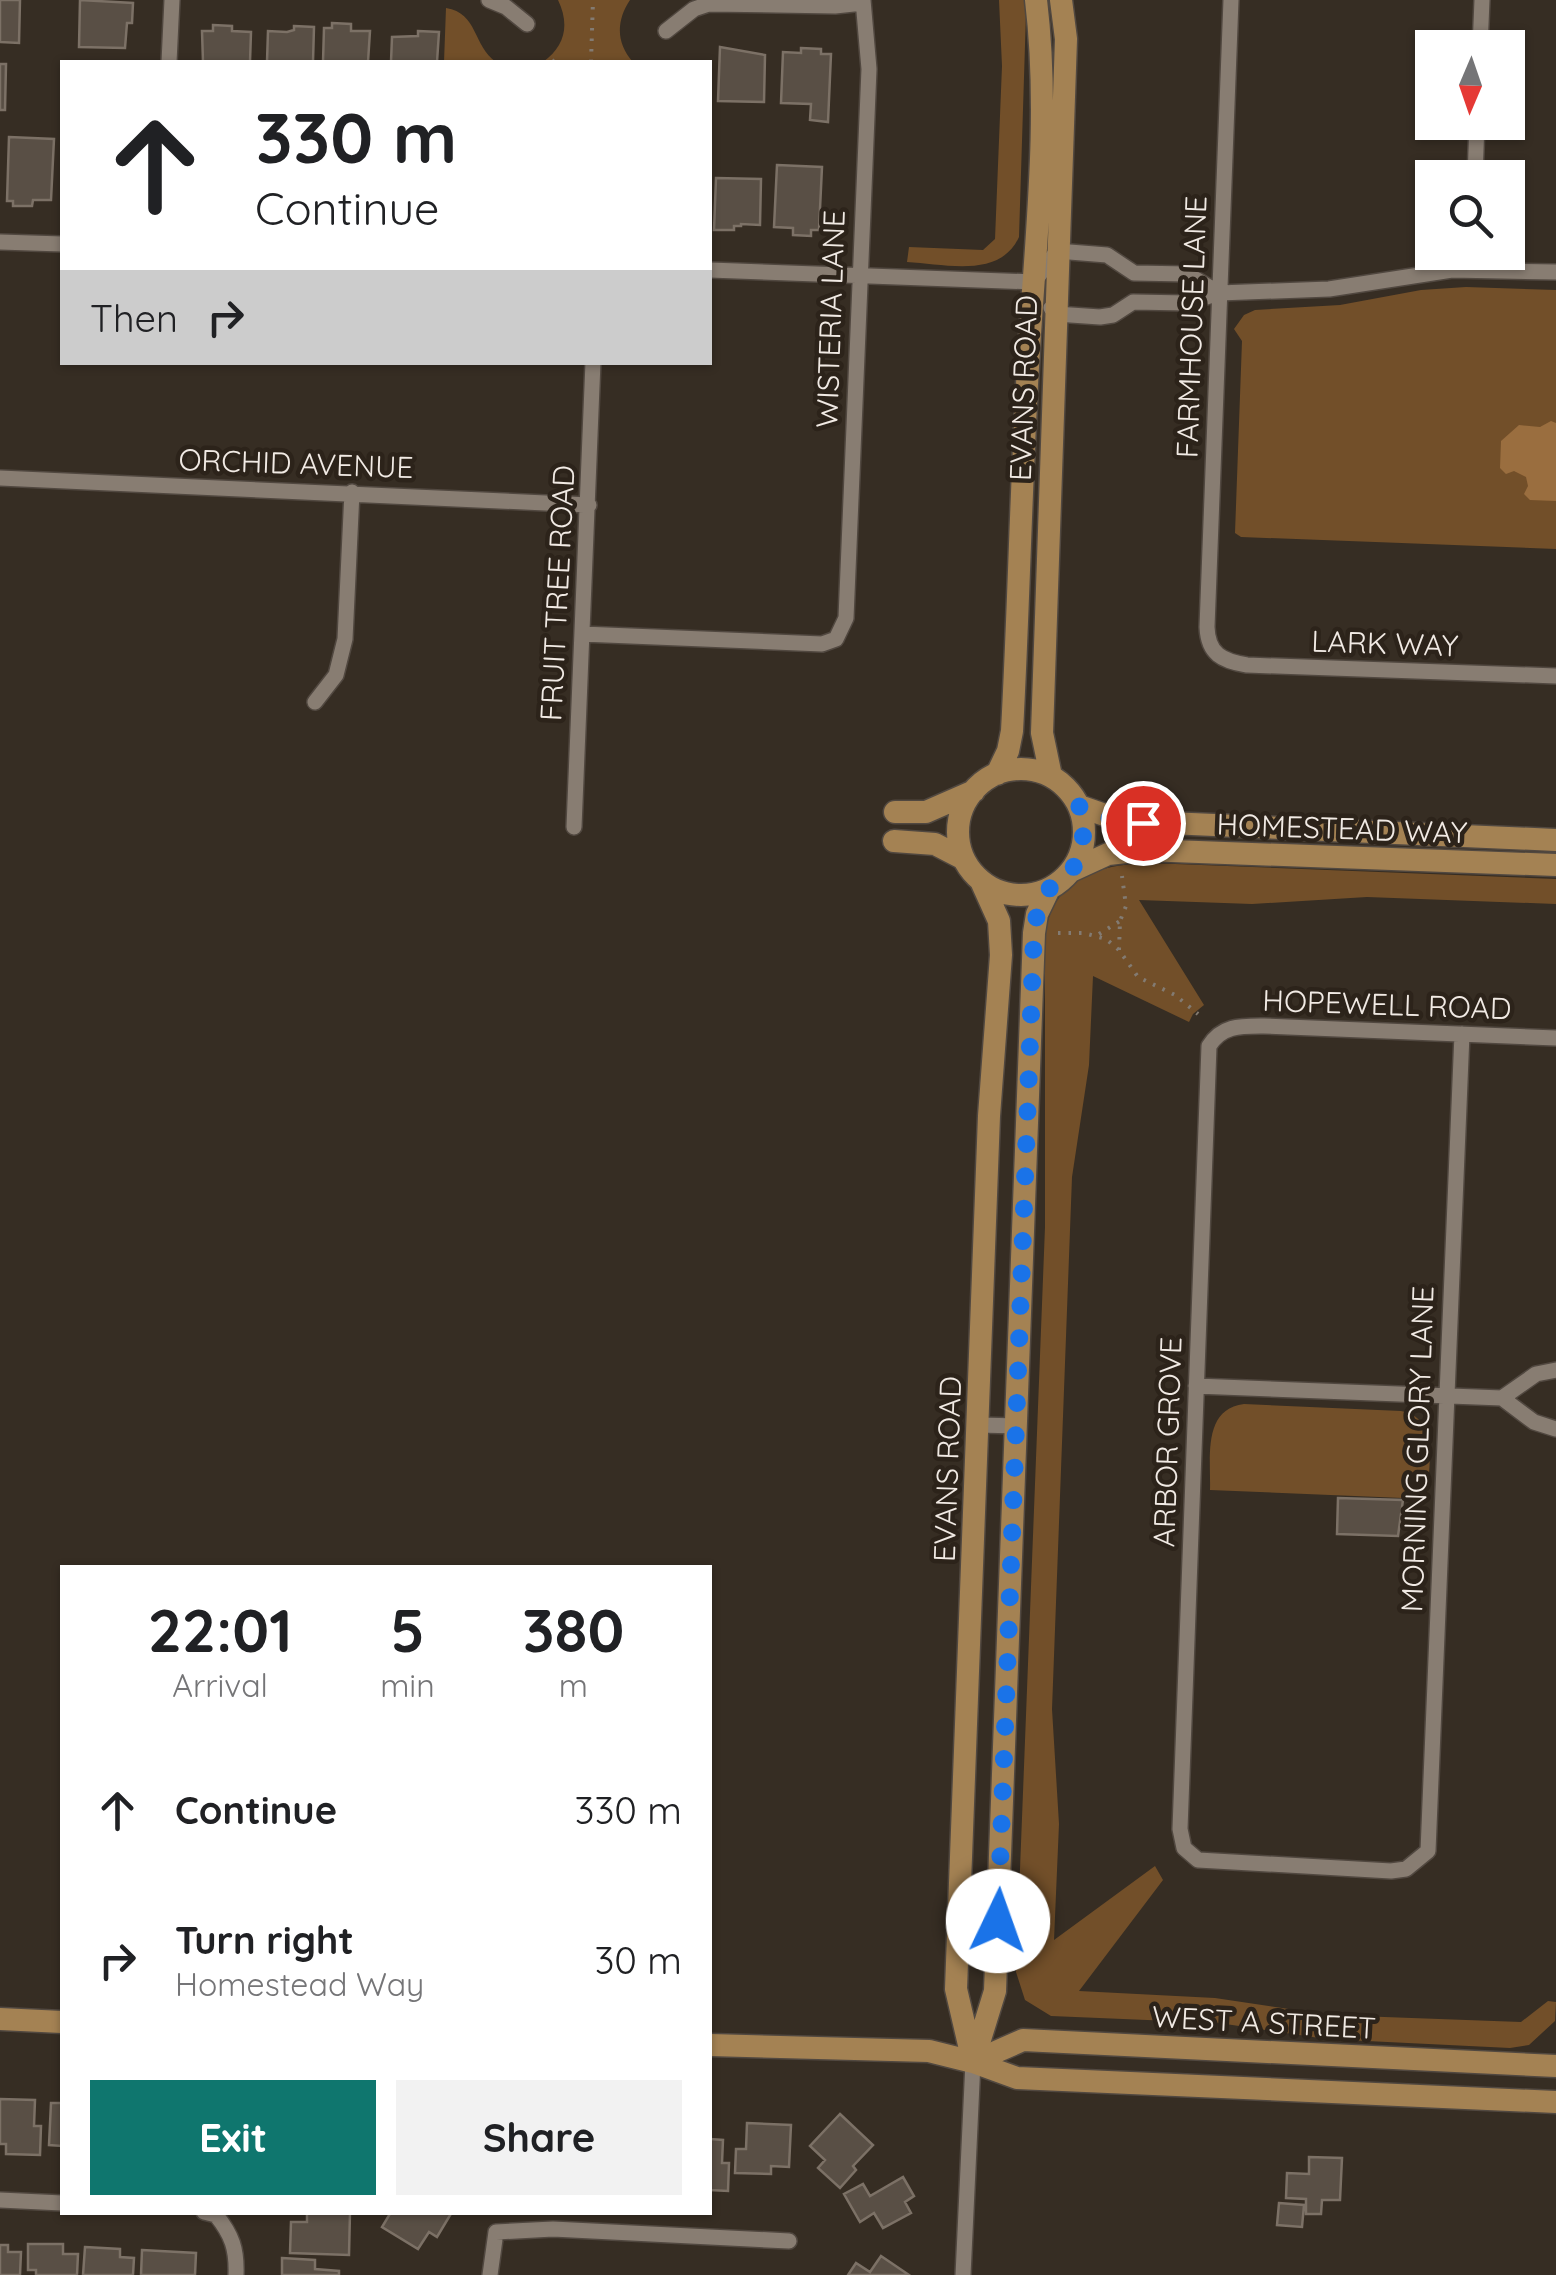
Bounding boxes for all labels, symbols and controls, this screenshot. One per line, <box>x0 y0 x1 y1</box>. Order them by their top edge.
north arrow <box>1415 30 1525 140</box>
map controls <box>1415 30 1525 270</box>
text: 330 m <box>255 93 457 181</box>
icon: ahead <box>90 100 220 230</box>
button: search <box>1415 160 1525 270</box>
text: Continue <box>255 180 440 236</box>
street label: FARMHOUSE LANE <box>1167 195 1215 459</box>
street label: WISTERIA LANE <box>807 209 853 429</box>
icon: right <box>198 290 253 345</box>
text: Then <box>90 294 178 342</box>
street label: EVANS ROAD <box>1001 294 1045 482</box>
street label: ORCHID AVENUE <box>178 440 414 486</box>
street label: FRUIT TREE ROAD <box>531 464 583 722</box>
street label: LARK WAY <box>1311 621 1459 665</box>
pin <box>1101 781 1186 866</box>
icon: arrive <box>1116 796 1171 851</box>
street label: HOMESTEAD WAY <box>1216 805 1468 851</box>
street label: HOPEWELL ROAD <box>1262 981 1512 1027</box>
street label: MORNING GLORY LANE <box>1392 1285 1442 1613</box>
street label: ARBOR GROVE <box>1144 1336 1190 1548</box>
street label: EVANS ROAD <box>925 1375 969 1563</box>
text: 22:01 <box>148 1592 293 1667</box>
text: 5 <box>390 1592 425 1667</box>
text: 380 <box>522 1592 624 1667</box>
text: Arrival <box>172 1665 268 1705</box>
text: min <box>380 1665 435 1705</box>
text: m <box>559 1665 588 1705</box>
icon: ahead <box>90 1783 145 1838</box>
text: Continue <box>175 1786 337 1834</box>
text: 330 m <box>575 1786 682 1834</box>
position arrow <box>946 1869 1050 1973</box>
text: Turn right <box>175 1916 354 1964</box>
icon: right <box>90 1933 145 1988</box>
text: 30 m <box>594 1936 682 1984</box>
text: Homestead Way <box>175 1964 424 2004</box>
street label: WEST A STREET <box>1151 1997 1377 2047</box>
button: Exit <box>90 2080 376 2195</box>
button: Share <box>396 2080 682 2195</box>

